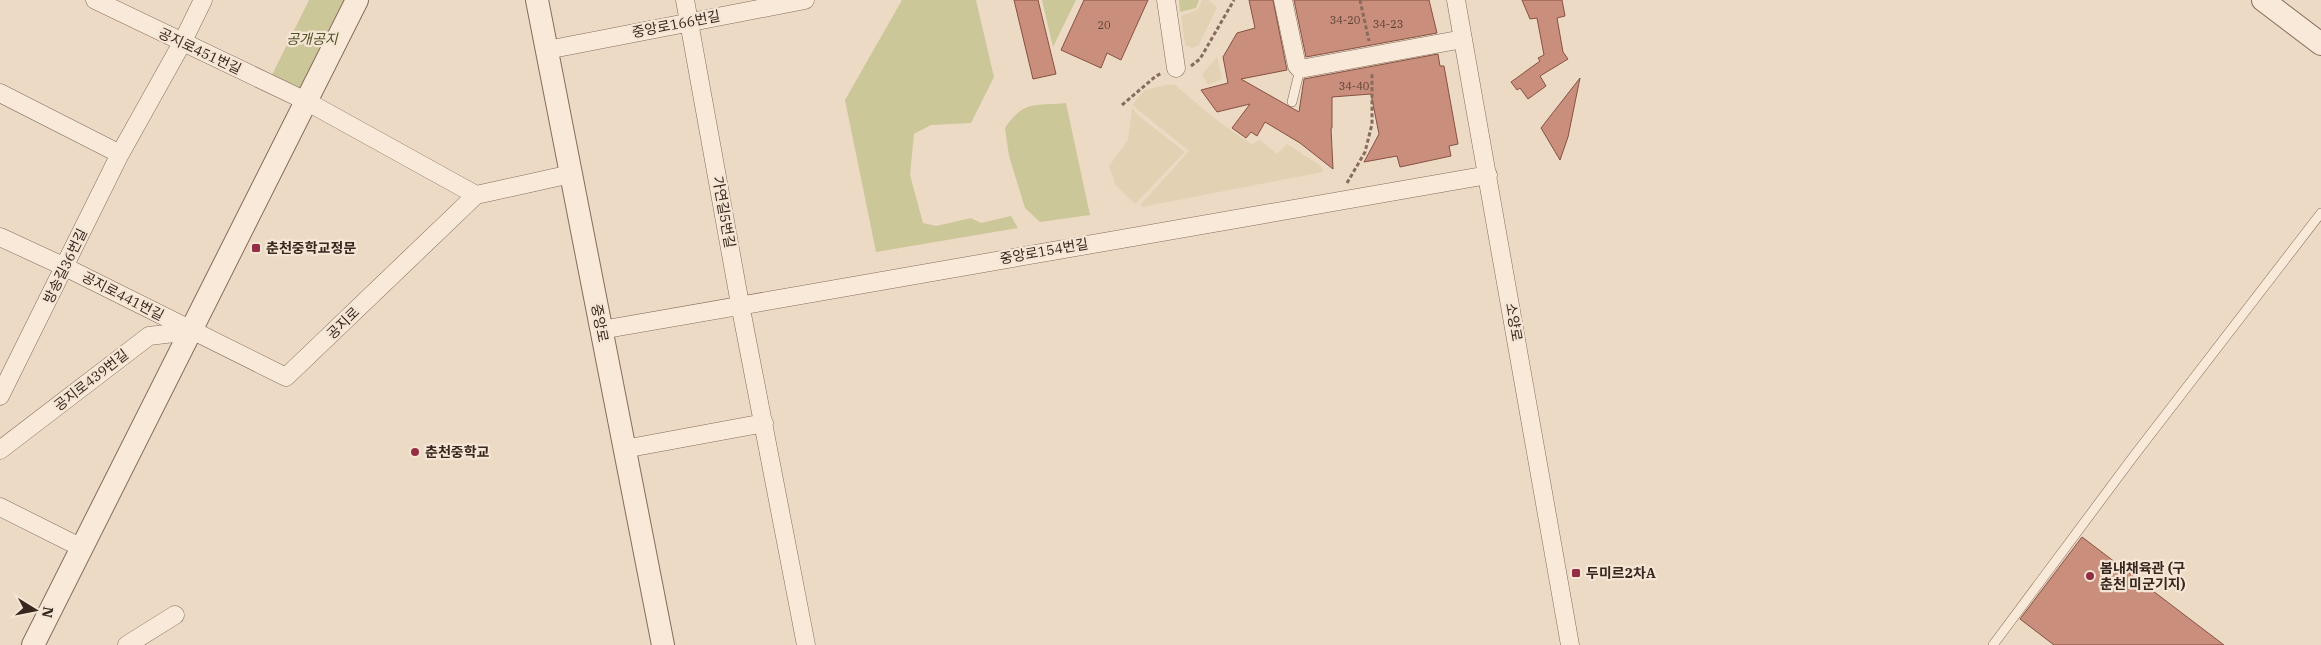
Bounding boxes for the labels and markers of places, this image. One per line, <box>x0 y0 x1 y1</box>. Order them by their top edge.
place label: 춘천중학교정문 <box>266 239 356 257</box>
marker: 춘천중학교정문 <box>250 242 262 254</box>
place label: 춘천중학교 <box>425 443 490 461</box>
marker: 춘천중학교 <box>409 446 421 458</box>
place label: 봄내채육관 (구 춘천 미군기지) <box>2100 559 2186 593</box>
place label: 두미르2차A <box>1586 564 1656 582</box>
marker: 두미르2차A <box>1570 567 1582 579</box>
marker: 봄내채육관 (구 춘천 미군기지) <box>2084 570 2096 582</box>

